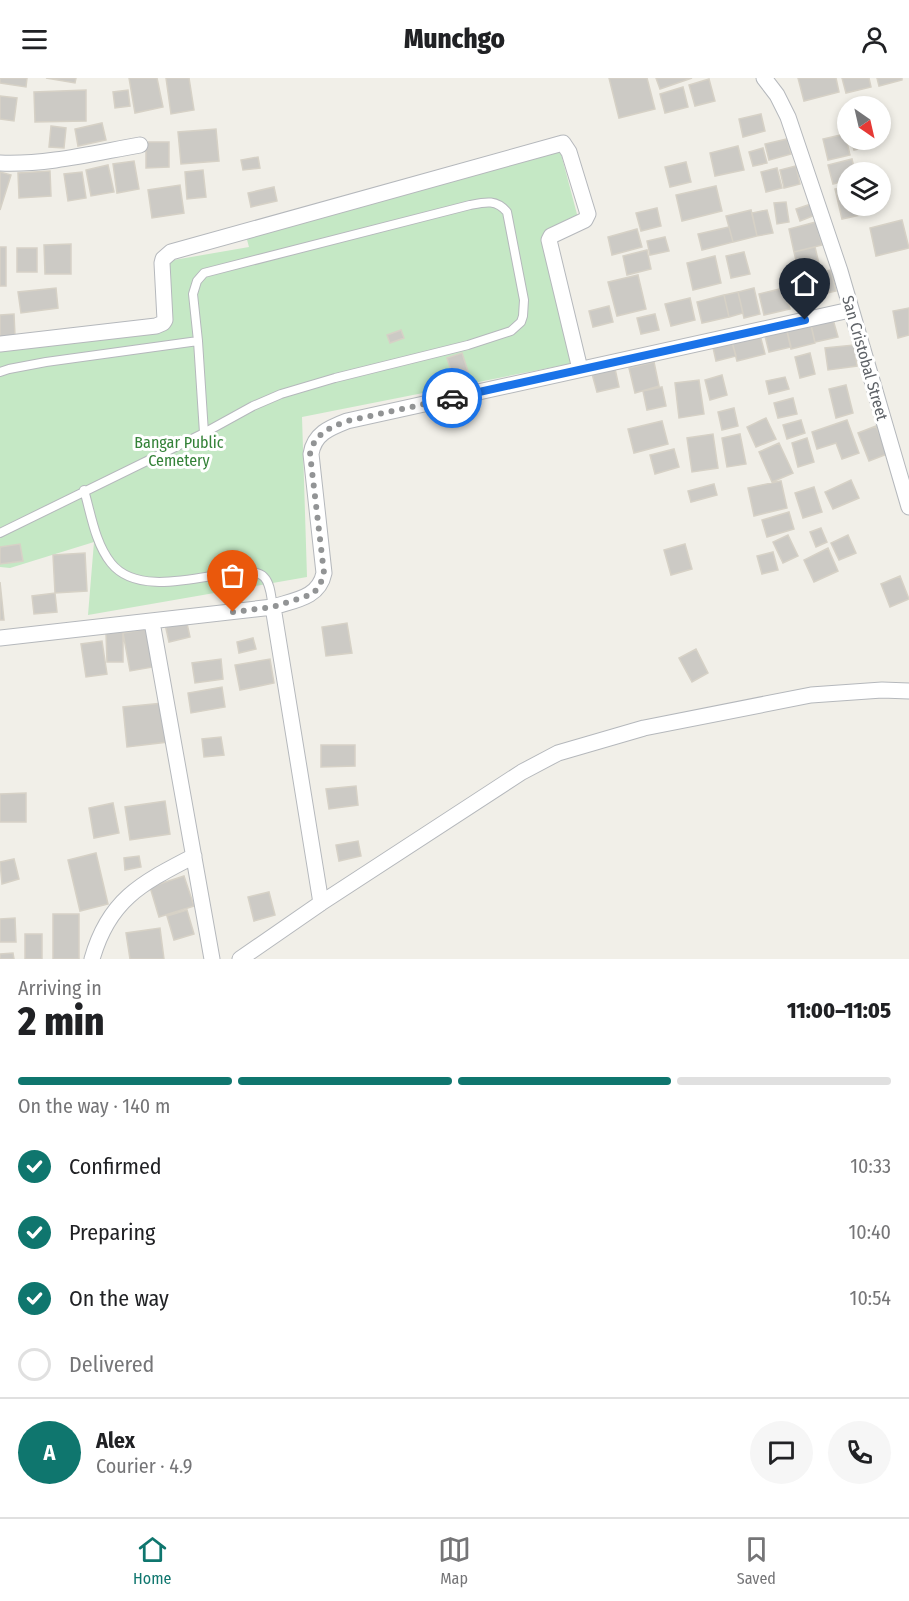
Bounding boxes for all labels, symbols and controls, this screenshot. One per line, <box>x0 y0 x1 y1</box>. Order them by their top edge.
icon: menu <box>18 23 51 56</box>
text: Munchgo <box>404 23 505 55</box>
icon: person <box>858 23 891 56</box>
north arrow <box>837 96 891 150</box>
map controls <box>837 96 891 216</box>
button: layers <box>837 162 891 216</box>
pin <box>779 258 830 320</box>
icon: home <box>788 267 821 300</box>
street label: San Cristobal Street <box>838 293 892 423</box>
courier <box>422 368 482 428</box>
icon: car <box>436 382 469 415</box>
park label: Bangar Public Cemetery <box>134 433 224 470</box>
pin <box>207 550 258 612</box>
icon: bag <box>216 559 249 592</box>
text: Arriving in <box>18 976 102 1000</box>
text: 11:00–11:05 <box>787 997 891 1024</box>
text: 2 min <box>18 999 104 1045</box>
text: On the way · 140 m <box>18 1094 170 1118</box>
icon: check <box>18 1150 51 1183</box>
text: Confirmed <box>69 1153 162 1180</box>
text: 10:33 <box>850 1154 891 1178</box>
icon: check <box>18 1216 51 1249</box>
text: Preparing <box>69 1219 155 1246</box>
text: 10:40 <box>849 1220 891 1244</box>
icon: check <box>18 1282 51 1315</box>
text: On the way <box>69 1285 169 1312</box>
text: 10:54 <box>850 1286 891 1310</box>
text: Delivered <box>69 1351 154 1378</box>
button: chat <box>750 1421 813 1484</box>
button: phone <box>828 1421 891 1484</box>
text: Alex <box>96 1427 135 1454</box>
text: A <box>44 1439 55 1466</box>
text: Courier · 4.9 <box>96 1454 192 1478</box>
tab: Home <box>133 1533 171 1588</box>
tab: Map <box>438 1533 471 1588</box>
tab: Saved <box>737 1533 776 1588</box>

